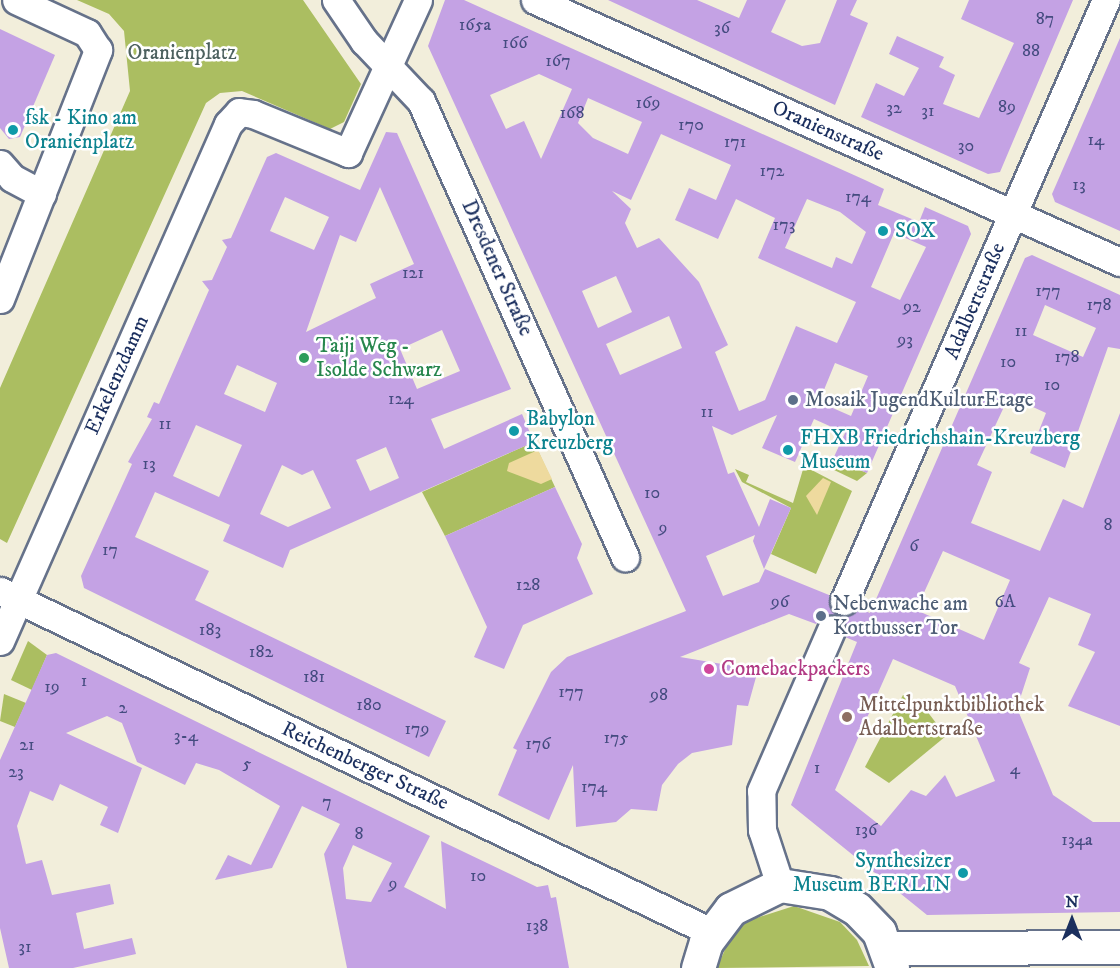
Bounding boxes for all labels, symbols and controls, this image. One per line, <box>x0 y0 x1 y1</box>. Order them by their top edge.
house number: 87 <box>1036 8 1054 30</box>
house number: 165a <box>459 14 491 36</box>
house number: 36 <box>714 17 730 39</box>
house number: 166 <box>502 32 528 54</box>
park label: Oranienplatz <box>127 40 237 66</box>
house number: 88 <box>1022 40 1040 62</box>
house number: 167 <box>545 50 571 72</box>
house number: 169 <box>636 92 660 114</box>
street label: Oranienstraße <box>768 95 888 167</box>
house number: 89 <box>998 96 1016 118</box>
house number: 32 <box>886 97 902 119</box>
house number: 31 <box>921 100 935 122</box>
house number: 168 <box>560 102 584 124</box>
place label: fsk - Kino am Oranienplatz <box>25 105 137 155</box>
house number: 170 <box>678 114 704 136</box>
marker: fsk - Kino am Oranienplatz <box>6 123 20 137</box>
house number: 14 <box>1088 129 1104 151</box>
house number: 171 <box>724 131 746 153</box>
house number: 30 <box>958 135 974 157</box>
house number: 172 <box>760 160 784 182</box>
house number: 13 <box>1072 174 1086 196</box>
house number: 174 <box>845 186 871 208</box>
street label: Dresdener Straße <box>456 196 538 340</box>
house number: 173 <box>773 214 795 236</box>
place label: SOX <box>895 218 936 244</box>
marker: SOX <box>876 224 890 238</box>
street label: Adalbertstraße <box>939 239 1011 363</box>
house number: 121 <box>402 262 424 284</box>
house number: 177 <box>1035 280 1061 302</box>
house number: 178 <box>1086 294 1112 316</box>
house number: 92 <box>903 296 921 318</box>
street label: Erkelenzdamm <box>80 312 154 438</box>
house number: 11 <box>1014 320 1028 342</box>
house number: 93 <box>897 329 913 351</box>
place label: Taiji Weg - Isolde Schwarz <box>316 333 442 383</box>
house number: 178 <box>1054 346 1080 368</box>
marker: Taiji Weg - Isolde Schwarz <box>297 351 311 365</box>
house number: 10 <box>1000 351 1016 373</box>
house number: 10 <box>1044 374 1060 396</box>
place label: Mosaik JugendKulturEtage <box>805 387 1034 413</box>
house number: 124 <box>388 388 414 410</box>
marker: Mosaik JugendKulturEtage <box>786 393 800 407</box>
house number: 11 <box>700 401 714 423</box>
place label: Babylon Kreuzberg <box>526 406 613 456</box>
house number: 11 <box>158 413 172 435</box>
marker: Babylon Kreuzberg <box>507 424 521 438</box>
place label: FHXB Friedrichshain-Kreuzberg Museum <box>800 425 1080 475</box>
marker: FHXB Friedrichshain-Kreuzberg Museum <box>781 443 795 457</box>
house number: 13 <box>142 453 156 475</box>
house number: 10 <box>644 482 660 504</box>
house number: 8 <box>1103 514 1113 536</box>
house number: 9 <box>659 517 667 539</box>
house number: 6 <box>909 535 919 557</box>
house number: 17 <box>102 539 118 561</box>
house number: 128 <box>516 574 540 596</box>
house number: 96 <box>771 591 789 613</box>
place label: Nebenwache am Kottbusser Tor <box>833 591 968 641</box>
house number: 6A <box>995 591 1015 613</box>
marker: Nebenwache am Kottbusser Tor <box>814 609 828 623</box>
house number: 183 <box>199 619 221 641</box>
house number: 182 <box>249 641 273 663</box>
place label: Comebackpackers <box>721 656 870 682</box>
marker: Comebackpackers <box>702 662 716 676</box>
house number: 181 <box>303 666 325 688</box>
house number: 1 <box>81 670 87 692</box>
house number: 19 <box>44 676 60 698</box>
house number: 177 <box>558 681 584 703</box>
house number: 98 <box>650 684 668 706</box>
place label: Mittelpunktbibliothek Adalbertstraße <box>859 692 1044 742</box>
house number: 180 <box>356 694 382 716</box>
house number: 2 <box>119 697 127 719</box>
marker: Mittelpunktbibliothek Adalbertstraße <box>840 710 854 724</box>
street label: Reichenberger Straße <box>278 716 452 816</box>
house number: 179 <box>404 718 430 740</box>
house number: 3-4 <box>174 725 198 747</box>
house number: 175 <box>604 727 628 749</box>
house number: 176 <box>525 733 551 755</box>
house number: 21 <box>19 734 35 756</box>
house number: 5 <box>243 753 251 775</box>
house number: 1 <box>814 757 820 779</box>
house number: 4 <box>1010 758 1020 780</box>
house number: 23 <box>8 761 24 783</box>
house number: 174 <box>581 776 607 798</box>
house number: 7 <box>322 791 332 813</box>
house number: 136 <box>855 819 877 841</box>
house number: 8 <box>354 823 364 845</box>
house number: 134a <box>1061 829 1093 851</box>
place label: Synthesizer Museum BERLIN <box>793 848 951 898</box>
house number: 10 <box>470 865 486 887</box>
marker: Synthesizer Museum BERLIN <box>956 866 970 880</box>
house number: 9 <box>389 873 397 895</box>
north arrow <box>1042 890 1102 950</box>
text: N <box>1065 892 1079 912</box>
house number: 138 <box>526 915 548 937</box>
house number: 31 <box>18 936 32 958</box>

